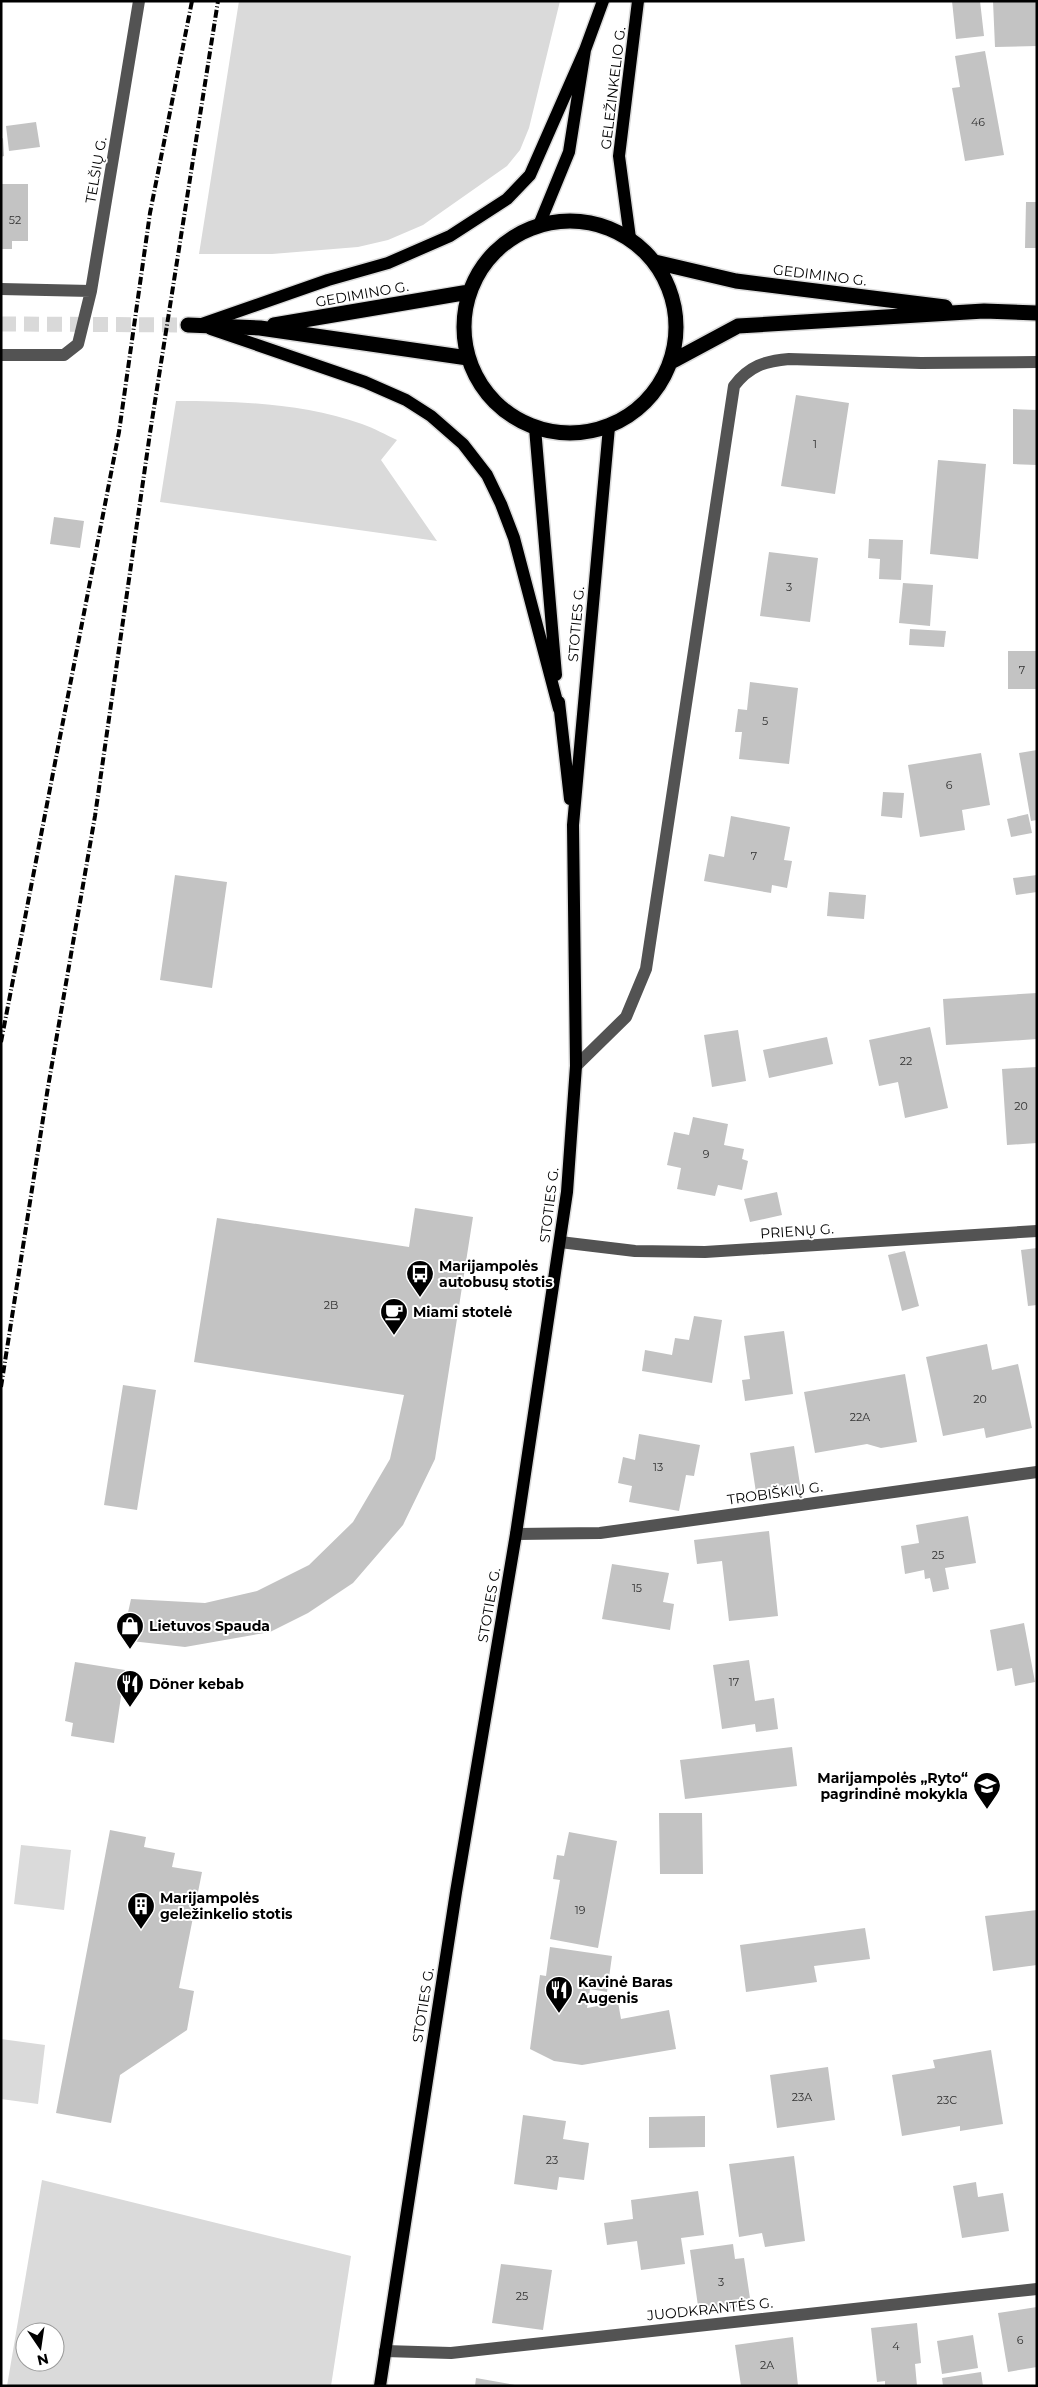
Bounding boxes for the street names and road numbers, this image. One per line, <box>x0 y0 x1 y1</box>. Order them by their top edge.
street label: GELEŽINKELIO G. <box>597 26 629 150</box>
street label: TELŠIŲ G. <box>81 135 111 205</box>
street label: GEDIMINO G. <box>772 260 868 290</box>
street label: GEDIMINO G. <box>314 277 410 311</box>
street label: STOTIES G. <box>564 585 588 663</box>
street label: STOTIES G. <box>535 1166 563 1244</box>
street label: PRIENŲ G. <box>760 1219 834 1243</box>
street label: TROBIŠKIŲ G. <box>726 1477 824 1509</box>
street label: STOTIES G. <box>474 1566 504 1644</box>
street label: STOTIES G. <box>408 1966 438 2044</box>
street label: JUODKRANTĖS G. <box>645 2293 774 2325</box>

